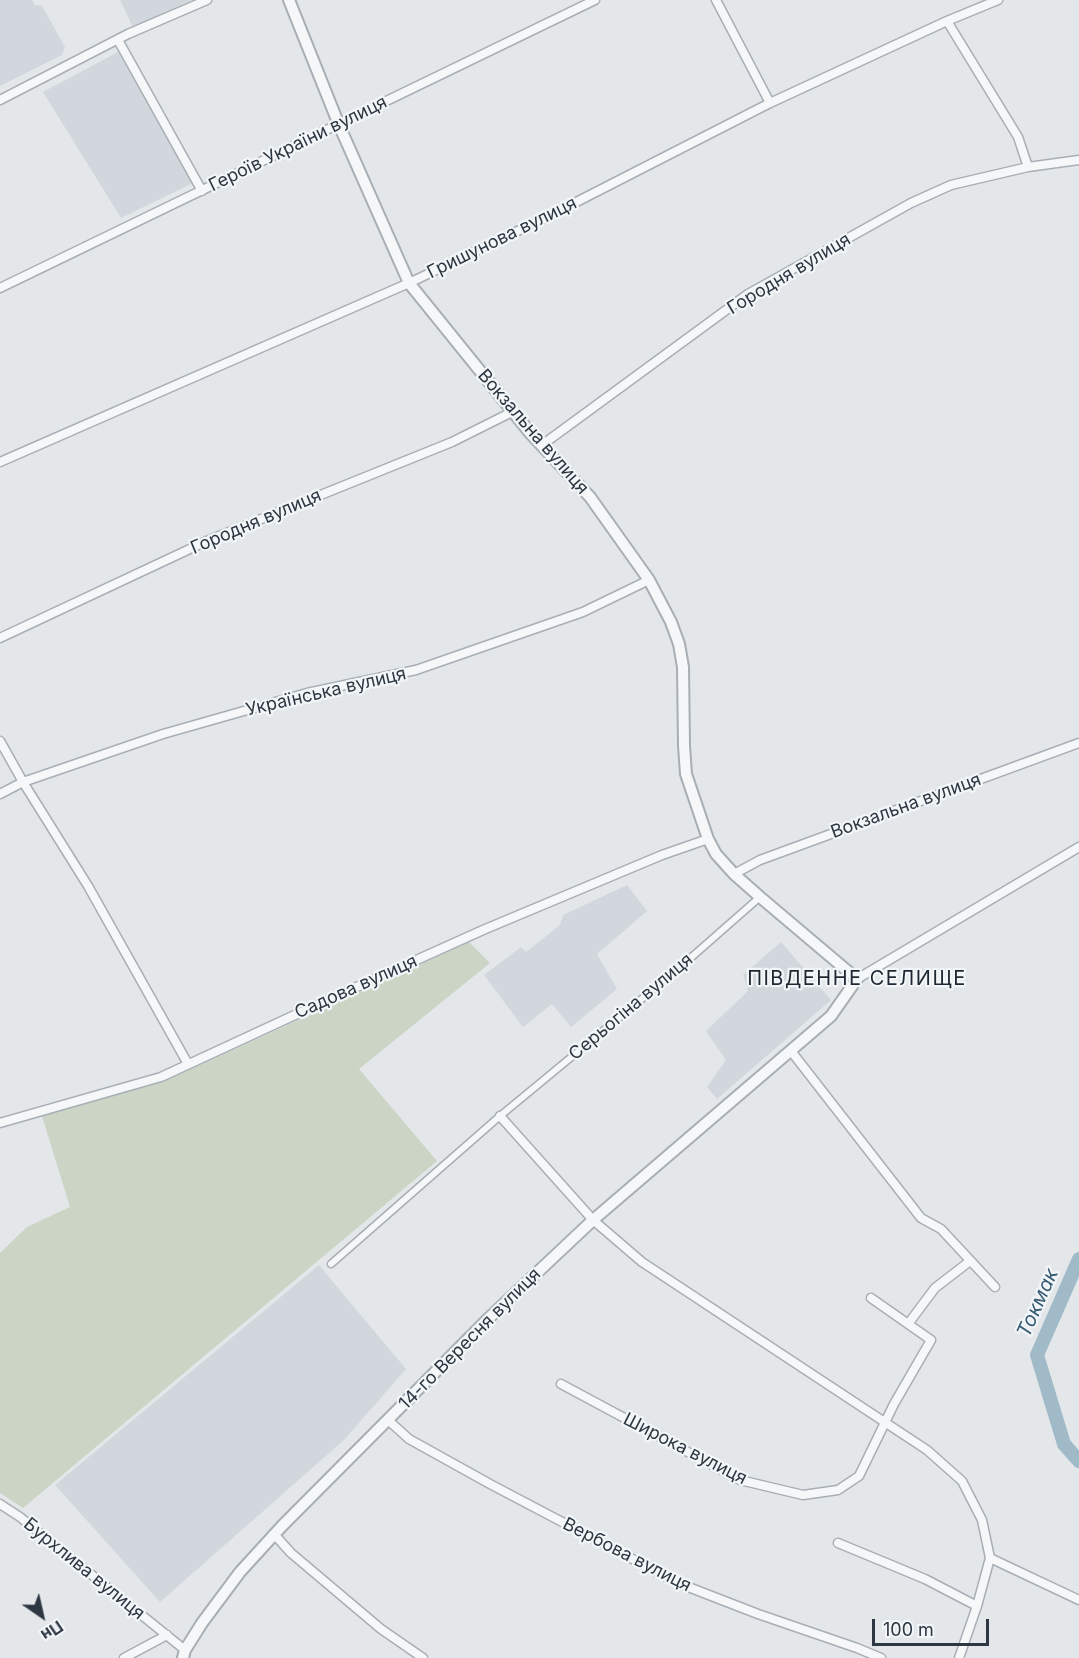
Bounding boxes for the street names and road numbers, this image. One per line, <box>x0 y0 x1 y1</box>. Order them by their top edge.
street label: Героїв України вулиця <box>205 91 391 197</box>
street label: Гришунова вулиця <box>424 192 580 284</box>
street label: Городня вулиця <box>724 229 854 319</box>
street label: Вокзальна вулиця <box>473 365 593 499</box>
street label: Городня вулиця <box>187 485 325 559</box>
street label: Українська вулиця <box>244 663 408 721</box>
street label: Вокзальна вулиця <box>828 769 984 843</box>
street label: Серьогіна вулиця <box>565 949 697 1065</box>
street label: Садова вулиця <box>291 950 421 1024</box>
street label: 14-го Вересня вулиця <box>395 1264 545 1414</box>
street label: Широка вулиця <box>620 1409 750 1489</box>
street label: Бурхлива вулиця <box>19 1513 149 1625</box>
street label: Вербова вулиця <box>559 1513 695 1597</box>

